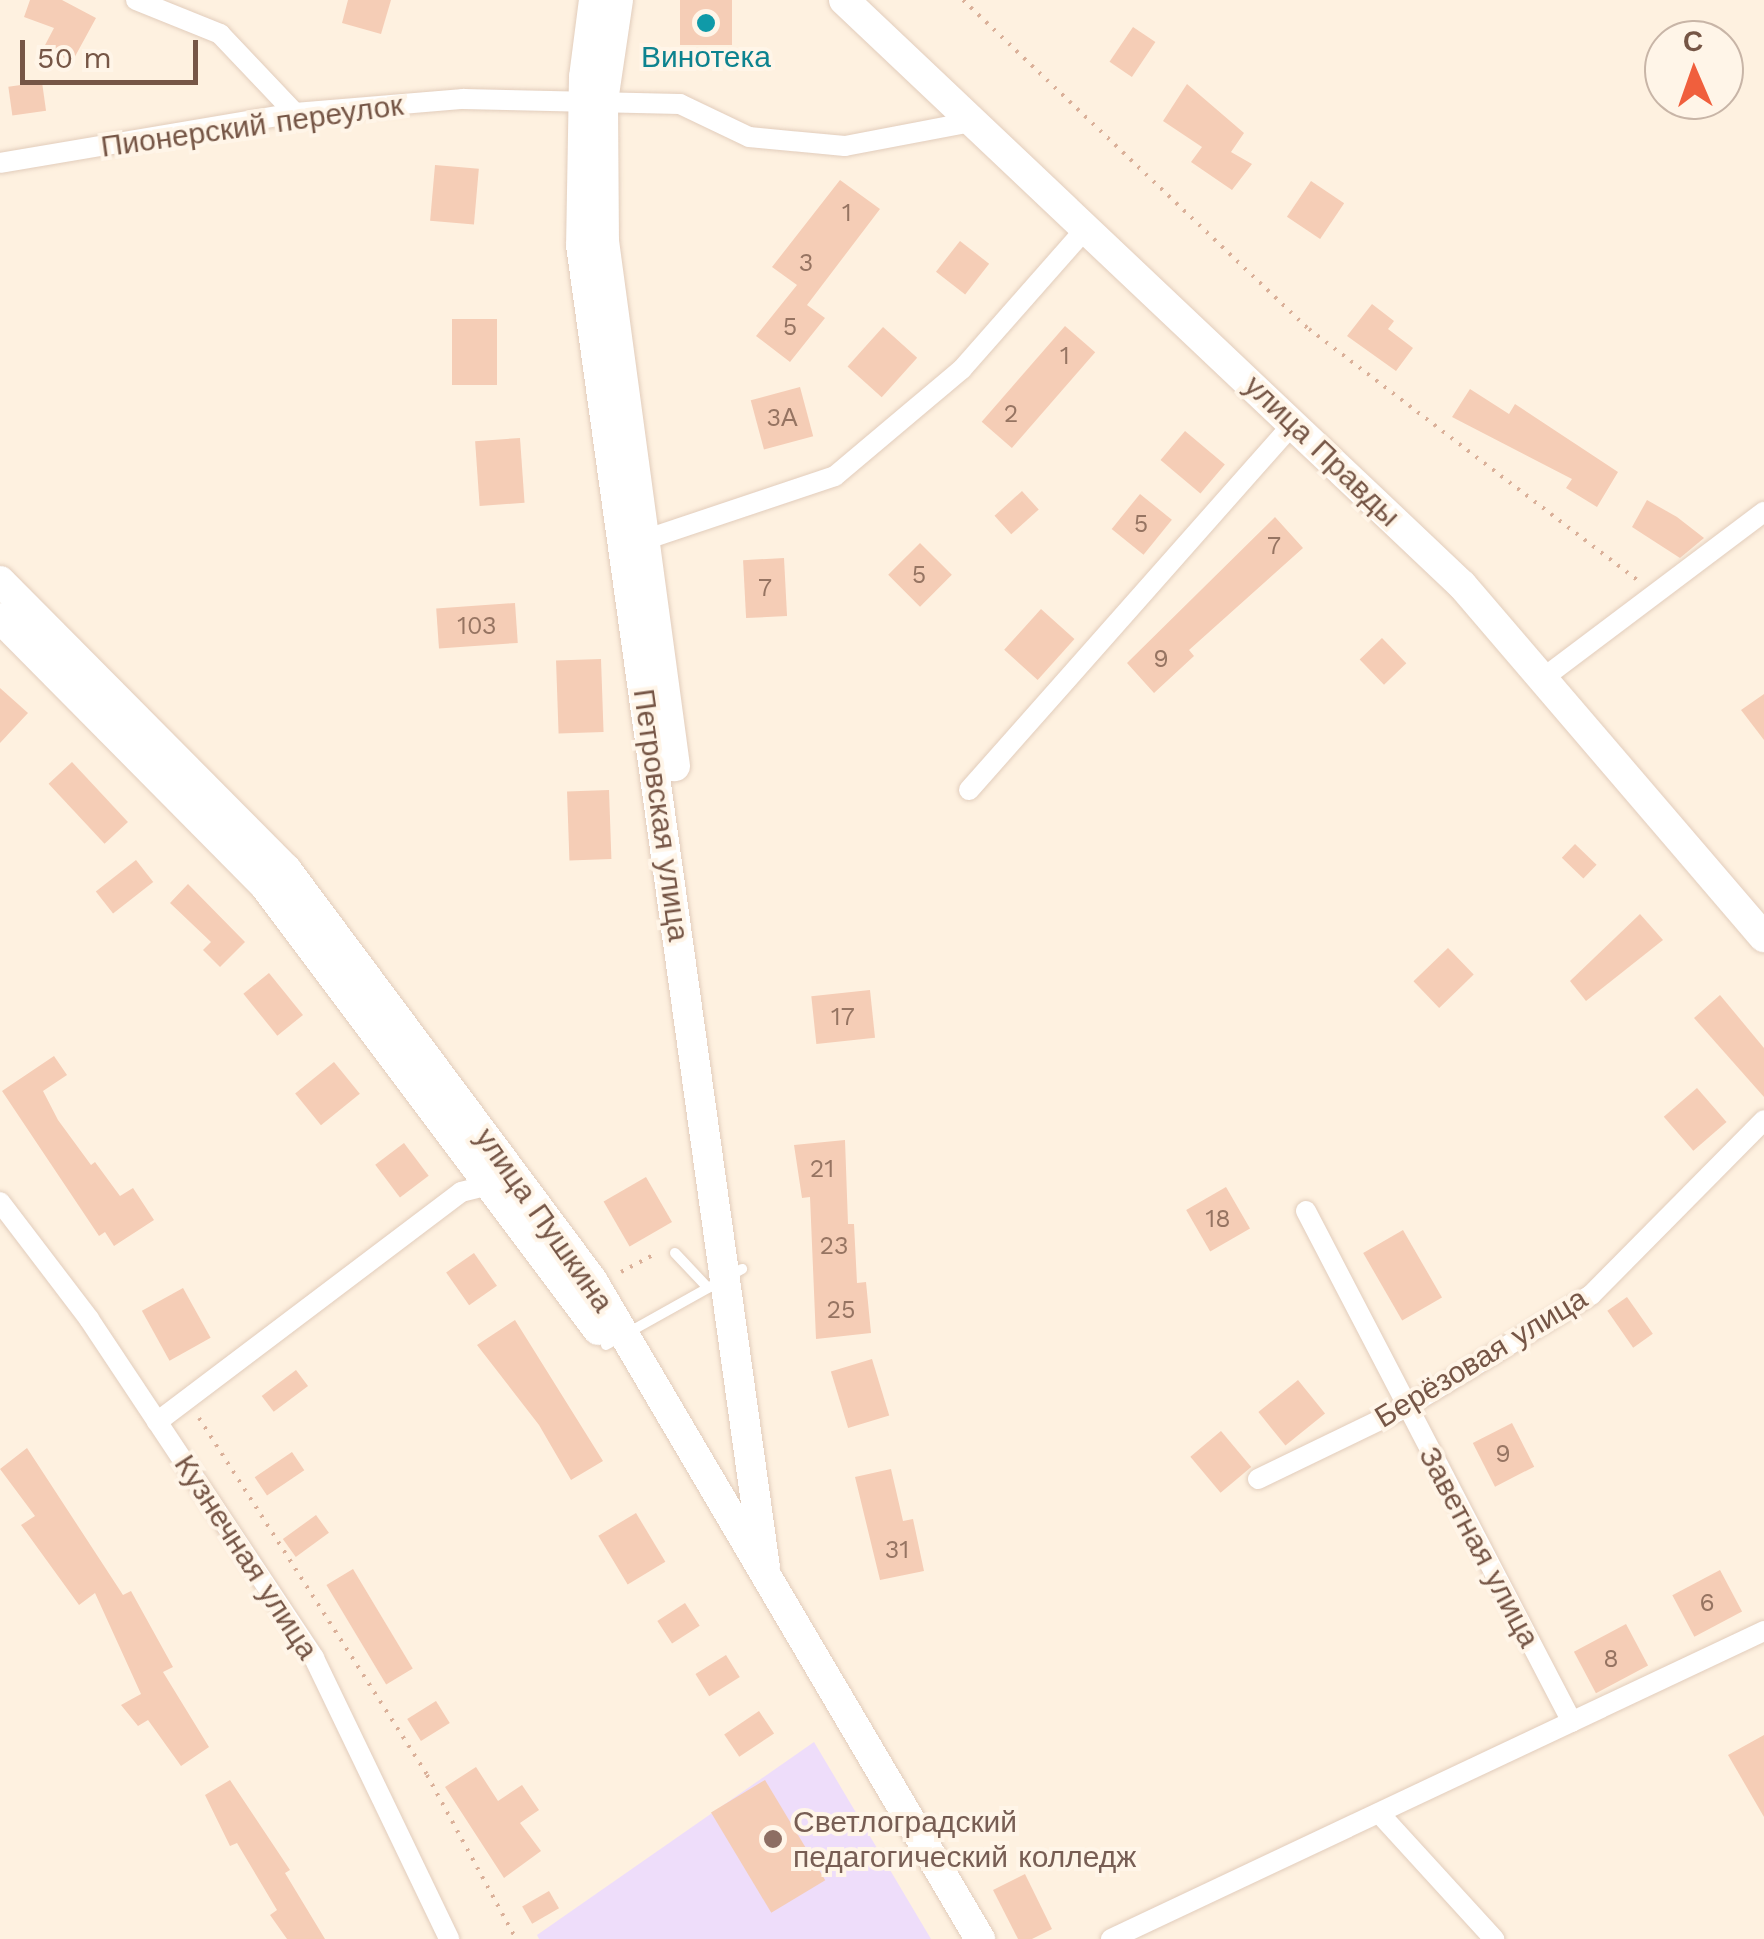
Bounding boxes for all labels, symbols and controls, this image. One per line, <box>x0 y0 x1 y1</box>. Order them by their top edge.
marker: Винотека <box>695 12 717 34</box>
scale bar <box>25 20 202 82</box>
north arrow <box>1644 20 1744 120</box>
text: С <box>1682 25 1704 58</box>
place label: Винотека <box>641 39 771 75</box>
text: 50 m <box>37 40 112 75</box>
street label: Пионерский переулок <box>99 87 405 165</box>
house number: 1 <box>842 198 852 228</box>
house number: 3 <box>799 248 813 278</box>
house number: 5 <box>783 312 797 342</box>
house number: 1 <box>1060 341 1070 371</box>
street label: улица Правды <box>1237 368 1407 534</box>
house number: 2 <box>1004 399 1018 429</box>
house number: 3А <box>766 403 798 433</box>
house number: 5 <box>1134 509 1148 539</box>
house number: 7 <box>1267 531 1281 561</box>
house number: 5 <box>912 560 926 590</box>
house number: 7 <box>758 573 772 603</box>
house number: 103 <box>457 611 497 641</box>
house number: 9 <box>1153 644 1169 674</box>
street label: Петровская улица <box>625 687 697 943</box>
house number: 17 <box>831 1002 855 1032</box>
street label: улица Пушкина <box>467 1121 621 1319</box>
house number: 21 <box>810 1154 834 1184</box>
house number: 18 <box>1205 1204 1231 1234</box>
house number: 23 <box>819 1231 849 1261</box>
street label: Берёзовая улица <box>1368 1280 1594 1436</box>
house number: 25 <box>826 1295 856 1325</box>
house number: 9 <box>1495 1439 1511 1469</box>
street label: Заветная улица <box>1411 1441 1547 1653</box>
street label: Кузнечная улица <box>167 1448 325 1666</box>
house number: 31 <box>885 1535 909 1565</box>
house number: 6 <box>1699 1588 1715 1618</box>
house number: 8 <box>1603 1644 1619 1674</box>
place label: Светлоградский педагогический колледж <box>793 1804 1136 1874</box>
marker: Светлоградский педагогический колледж <box>762 1828 784 1850</box>

